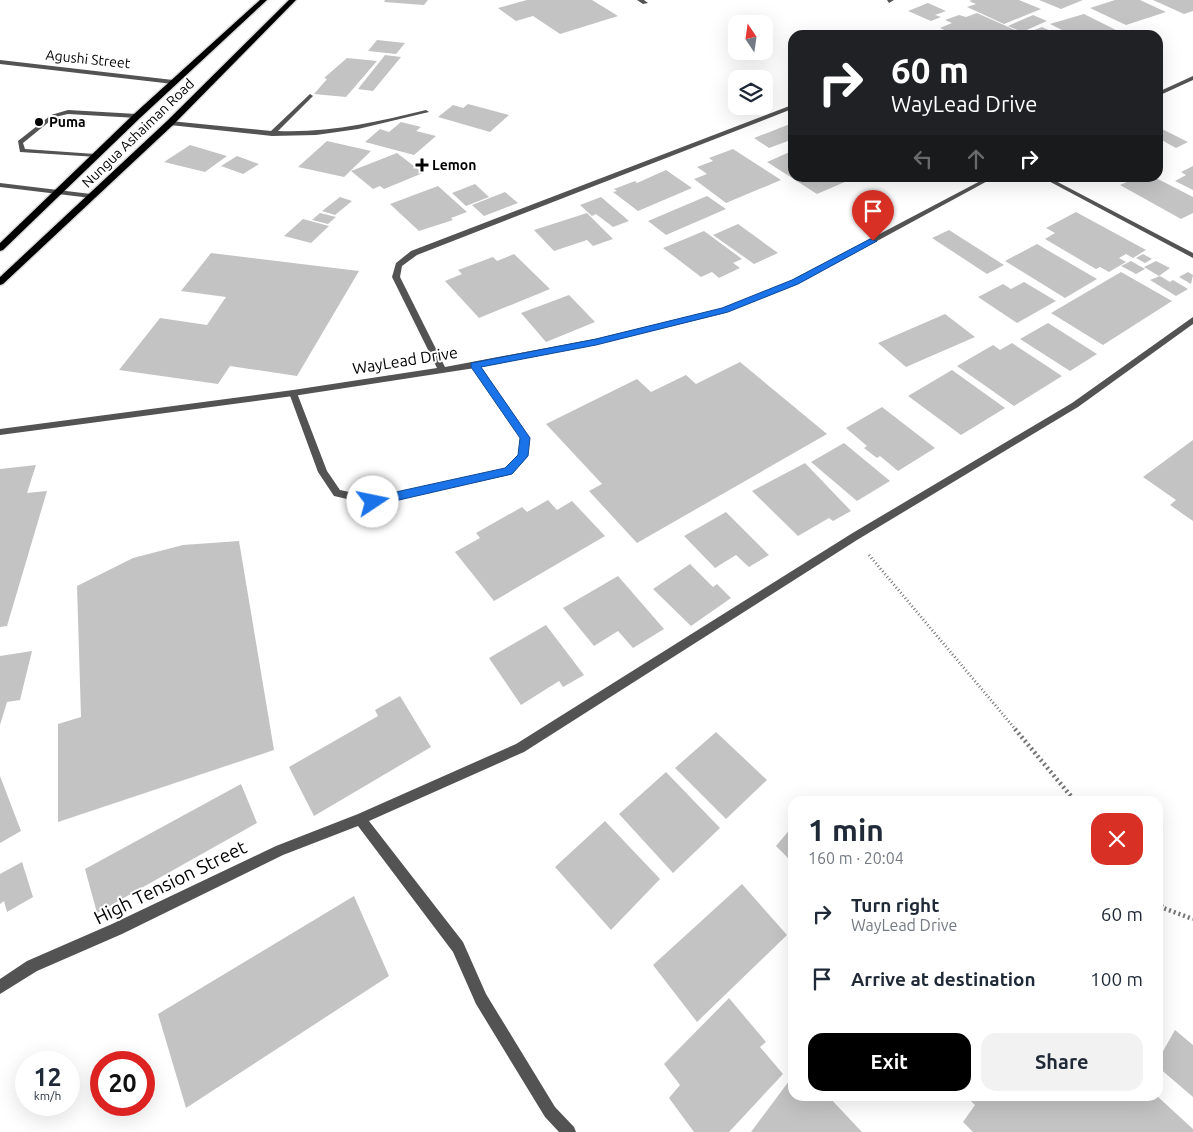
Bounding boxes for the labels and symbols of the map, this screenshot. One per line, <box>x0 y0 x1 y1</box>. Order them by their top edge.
north arrow <box>728 15 772 60</box>
street label: Agushi Street <box>45 47 132 71</box>
street label: Nungua Ashaiman Road <box>79 75 197 191</box>
place label: Puma <box>49 114 86 130</box>
marker: Puma <box>33 116 45 128</box>
place label: Lemon <box>432 157 476 173</box>
marker: Lemon <box>416 159 428 171</box>
pin <box>852 190 894 241</box>
street label: WayLead Drive <box>351 343 459 377</box>
position arrow <box>346 475 398 527</box>
street label: High Tension Street <box>90 835 250 929</box>
speed limit sign: 20 <box>90 1051 155 1116</box>

